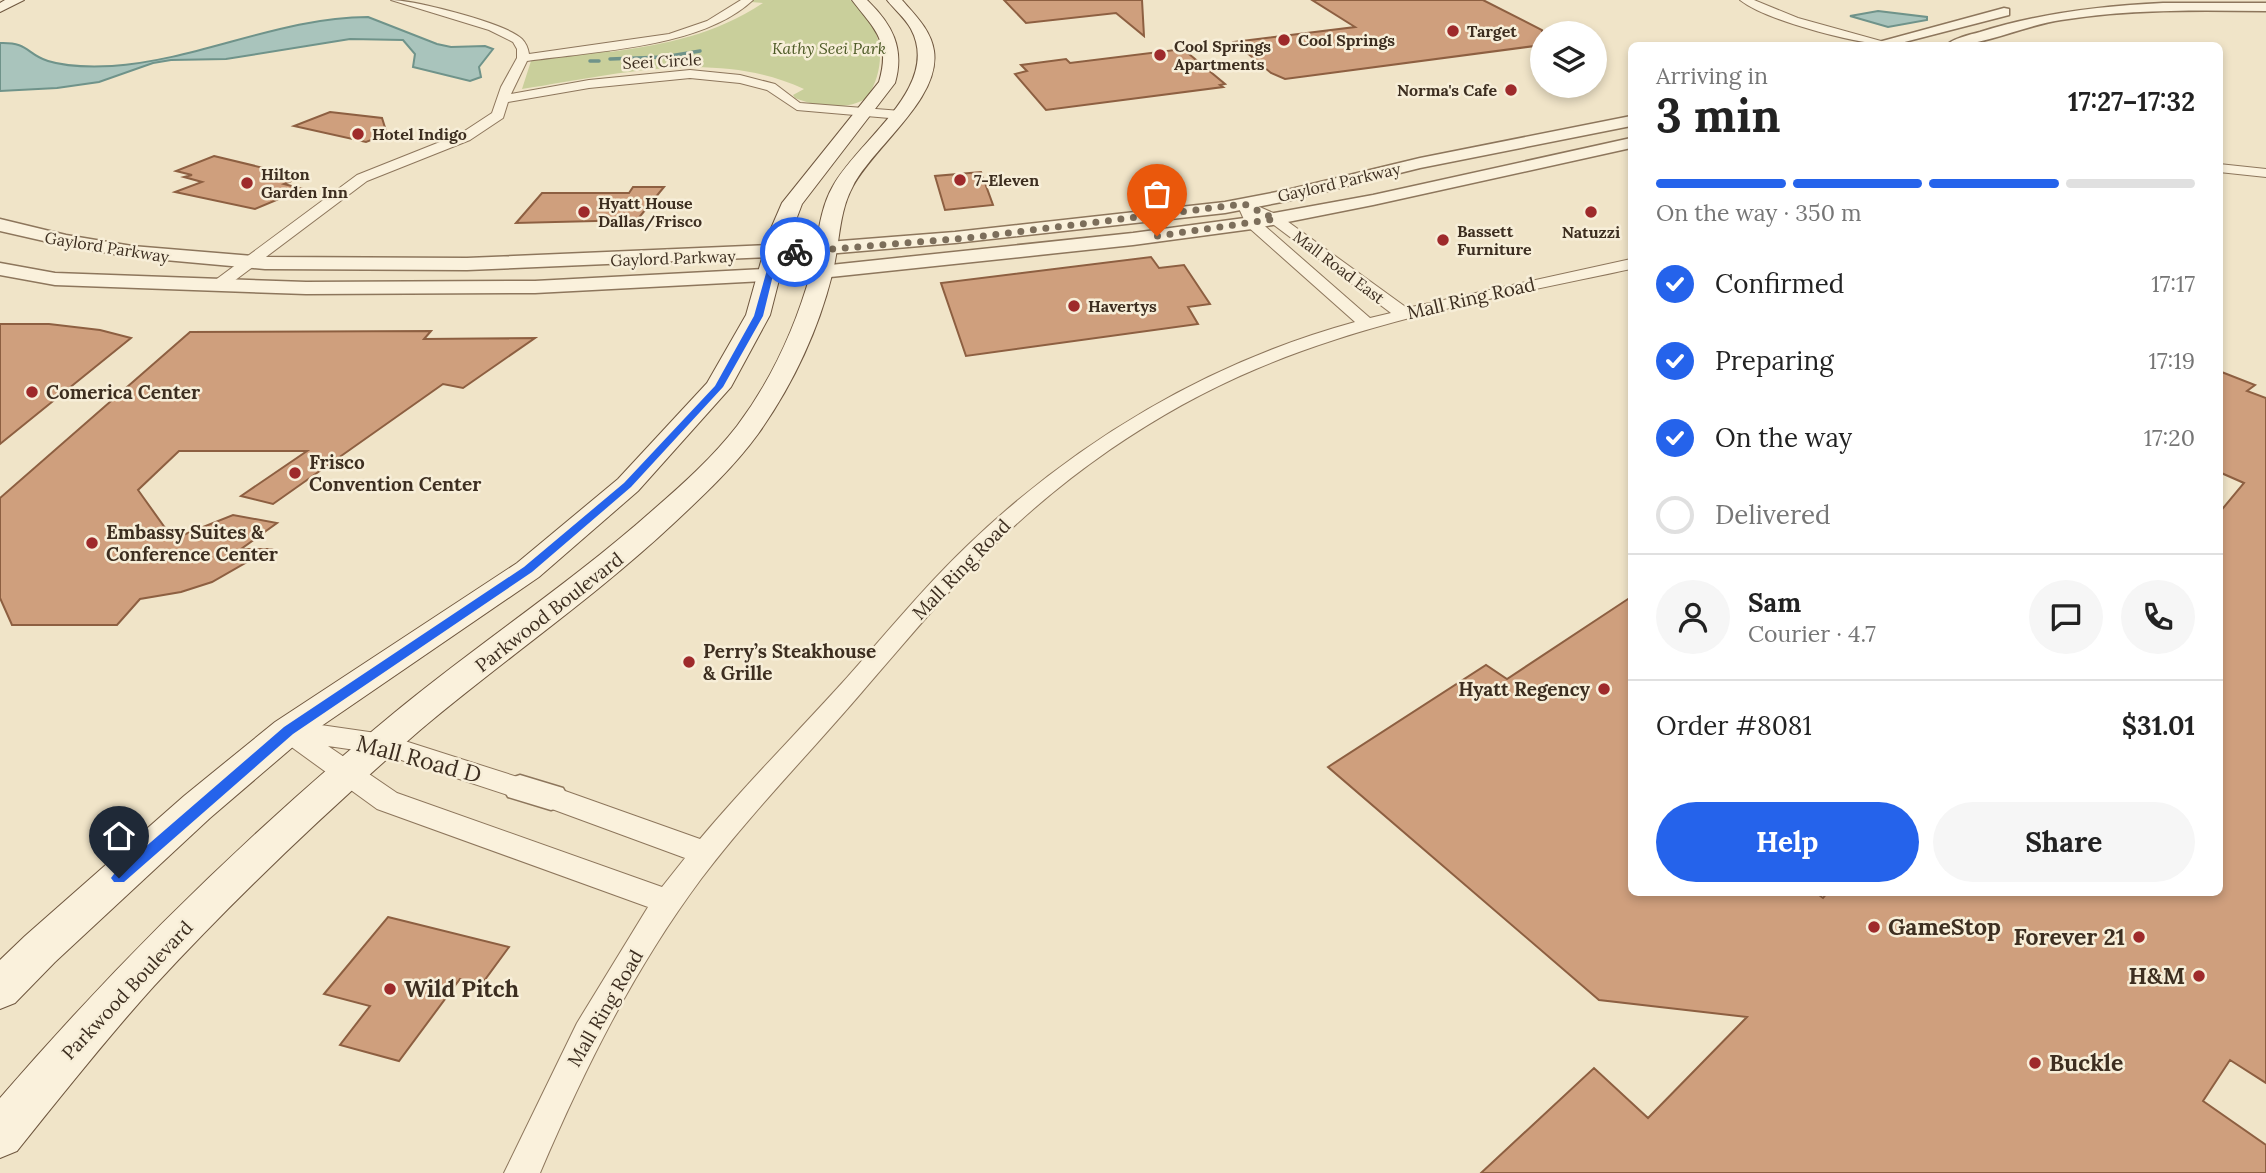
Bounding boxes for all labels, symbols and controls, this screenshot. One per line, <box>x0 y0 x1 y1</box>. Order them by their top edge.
place label: Target <box>1467 21 1517 41</box>
map controls <box>1530 21 1607 98</box>
button: layers <box>1530 21 1607 98</box>
marker: Target <box>1445 23 1461 39</box>
place label: Cool Springs <box>1298 30 1395 50</box>
marker: Cool Springs <box>1276 32 1292 48</box>
place label: Cool Springs Apartments <box>1174 36 1271 74</box>
park label: Kathy Seei Park <box>772 38 886 58</box>
marker: Cool Springs Apartments <box>1152 47 1168 63</box>
street label: Seei Circle <box>622 49 702 73</box>
text: Arriving in <box>1656 61 1768 90</box>
place label: Norma's Cafe <box>1397 80 1497 100</box>
marker: Norma's Cafe <box>1503 82 1519 98</box>
text: 17:27–17:32 <box>2068 85 2195 118</box>
text: 3 min <box>1656 86 1781 145</box>
place label: Hotel Indigo <box>372 124 467 144</box>
marker: Hotel Indigo <box>350 126 366 142</box>
street label: Gaylord Parkway <box>1276 158 1403 206</box>
place label: Hilton Garden Inn <box>261 164 348 202</box>
pin <box>1127 164 1187 236</box>
place label: 7-Eleven <box>974 170 1039 190</box>
marker: 7-Eleven <box>952 172 968 188</box>
marker: Hilton Garden Inn <box>239 175 255 191</box>
icon: bag <box>1138 175 1176 213</box>
place label: Hyatt House Dallas/Frisco <box>598 193 702 232</box>
text: On the way · 350 m <box>1656 198 1862 227</box>
marker: Hyatt House Dallas/Frisco <box>576 204 592 220</box>
marker: Natuzzi <box>1583 204 1599 220</box>
courier <box>760 217 830 287</box>
place label: Bassett Furniture <box>1457 221 1532 259</box>
place label: Natuzzi <box>1562 222 1620 242</box>
street label: Mall Road East <box>1289 226 1389 308</box>
street label: Gaylord Parkway <box>43 227 171 267</box>
marker: Bassett Furniture <box>1435 232 1451 248</box>
icon: bike <box>776 233 814 271</box>
street label: Gaylord Parkway <box>610 246 737 270</box>
icon: check <box>1656 265 1694 303</box>
text: Confirmed <box>1715 267 1844 300</box>
text: 17:17 <box>2151 269 2195 298</box>
street label: Mall Ring Road <box>1404 272 1538 324</box>
place label: Havertys <box>1088 296 1157 316</box>
marker: Havertys <box>1066 298 1082 314</box>
icon: check <box>1656 342 1694 380</box>
text: Preparing <box>1715 344 1834 377</box>
text: 17:19 <box>2149 346 2195 375</box>
place label: Comerica Center <box>46 380 200 404</box>
marker: Comerica Center <box>24 384 40 400</box>
icon: check <box>1656 419 1694 457</box>
text: On the way <box>1715 421 1852 454</box>
text: 17:20 <box>2144 423 2195 452</box>
place label: Frisco Convention Center <box>309 450 481 496</box>
marker: Frisco Convention Center <box>287 465 303 481</box>
text: Delivered <box>1715 498 1831 531</box>
street label: Mall Ring Road <box>907 514 1015 624</box>
place label: Embassy Suites & Conference Center <box>106 520 278 566</box>
marker: Embassy Suites & Conference Center <box>84 535 100 551</box>
street label: Parkwood Boulevard <box>470 547 628 677</box>
button: person <box>1656 580 1730 654</box>
button: chat <box>2029 580 2103 654</box>
button: phone <box>2121 580 2195 654</box>
text: Sam <box>1748 586 1801 619</box>
text: Courier · 4.7 <box>1748 619 1876 648</box>
place label: Perry’s Steakhouse & Grille <box>703 639 876 685</box>
marker: Perry’s Steakhouse & Grille <box>681 654 697 670</box>
place label: Hyatt Regency <box>1458 677 1591 701</box>
marker: Hyatt Regency <box>1596 681 1612 697</box>
text: Order #8081 <box>1656 709 1812 742</box>
text: $31.01 <box>2122 709 2195 742</box>
street label: Mall Road D <box>354 728 485 789</box>
button: Help <box>1656 802 1919 882</box>
button: Share <box>1933 802 2195 882</box>
pin <box>89 806 149 878</box>
icon: home <box>100 817 138 855</box>
place label: GameStop <box>1888 912 2001 941</box>
street label: Parkwood Boulevard <box>56 915 198 1065</box>
marker: GameStop <box>1866 919 1882 935</box>
place label: Forever 21 <box>2013 922 2125 951</box>
marker: Forever 21 <box>2131 929 2147 945</box>
street label: Mall Ring Road <box>562 945 648 1071</box>
place label: H&M <box>2129 961 2185 990</box>
marker: H&M <box>2191 968 2207 984</box>
place label: Wild Pitch <box>404 974 519 1003</box>
marker: Wild Pitch <box>382 981 398 997</box>
place label: Buckle <box>2049 1048 2123 1077</box>
marker: Buckle <box>2027 1055 2043 1071</box>

